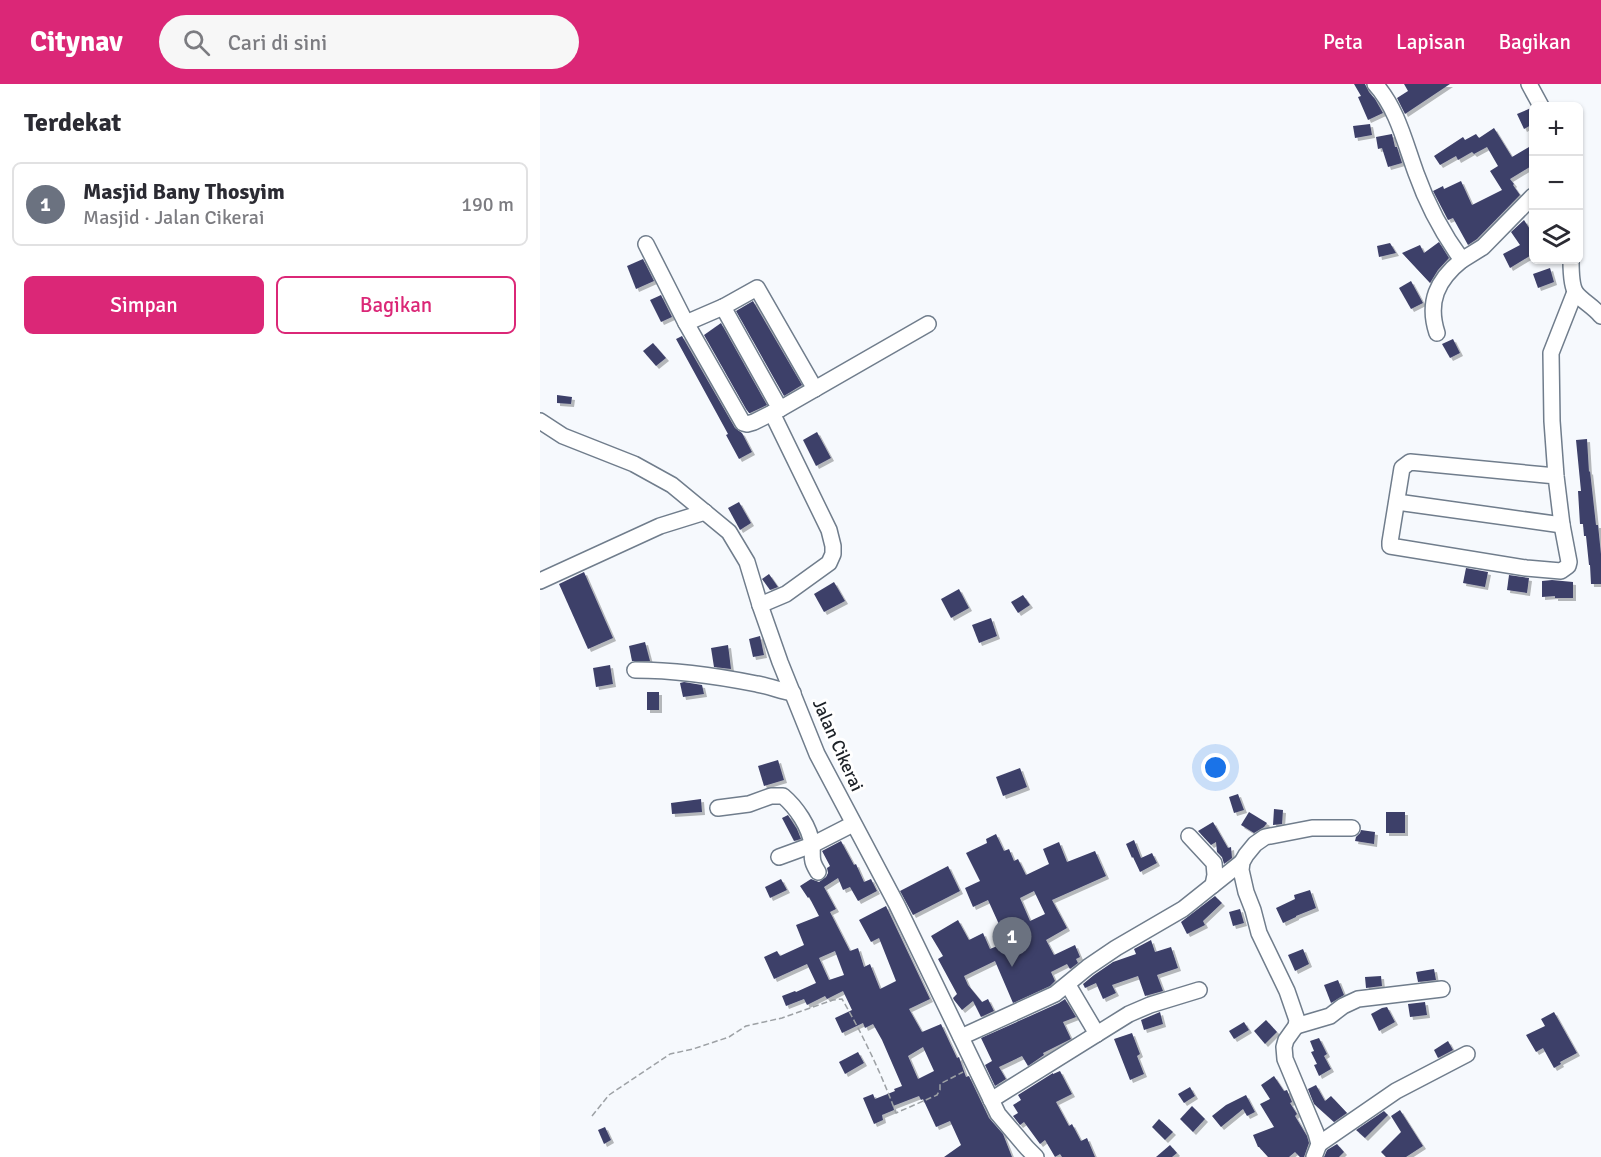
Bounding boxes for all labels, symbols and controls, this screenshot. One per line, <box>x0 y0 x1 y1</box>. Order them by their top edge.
search box <box>159 15 579 69</box>
text: Citynav <box>30 25 123 59</box>
icon: search <box>180 26 213 59</box>
text: Cari di sini <box>228 29 327 56</box>
text: Peta <box>1323 29 1363 55</box>
text: Lapisan <box>1396 29 1465 55</box>
text: Bagikan <box>1498 29 1571 55</box>
map controls <box>1529 102 1583 264</box>
button: + <box>1529 102 1583 156</box>
text: Terdekat <box>24 107 121 139</box>
button: − <box>1529 156 1583 210</box>
text: Masjid Bany Thosyim <box>83 178 285 205</box>
text: 1 <box>40 192 51 217</box>
text: 190 m <box>461 192 514 217</box>
text: Masjid · Jalan Cikerai <box>83 205 264 230</box>
button: layers <box>1529 210 1583 264</box>
button: Simpan <box>24 276 264 334</box>
button: Bagikan <box>276 276 516 334</box>
street label: Jalan Cikerai <box>808 695 868 795</box>
your location <box>1201 753 1230 782</box>
pin: 1 <box>992 918 1032 967</box>

